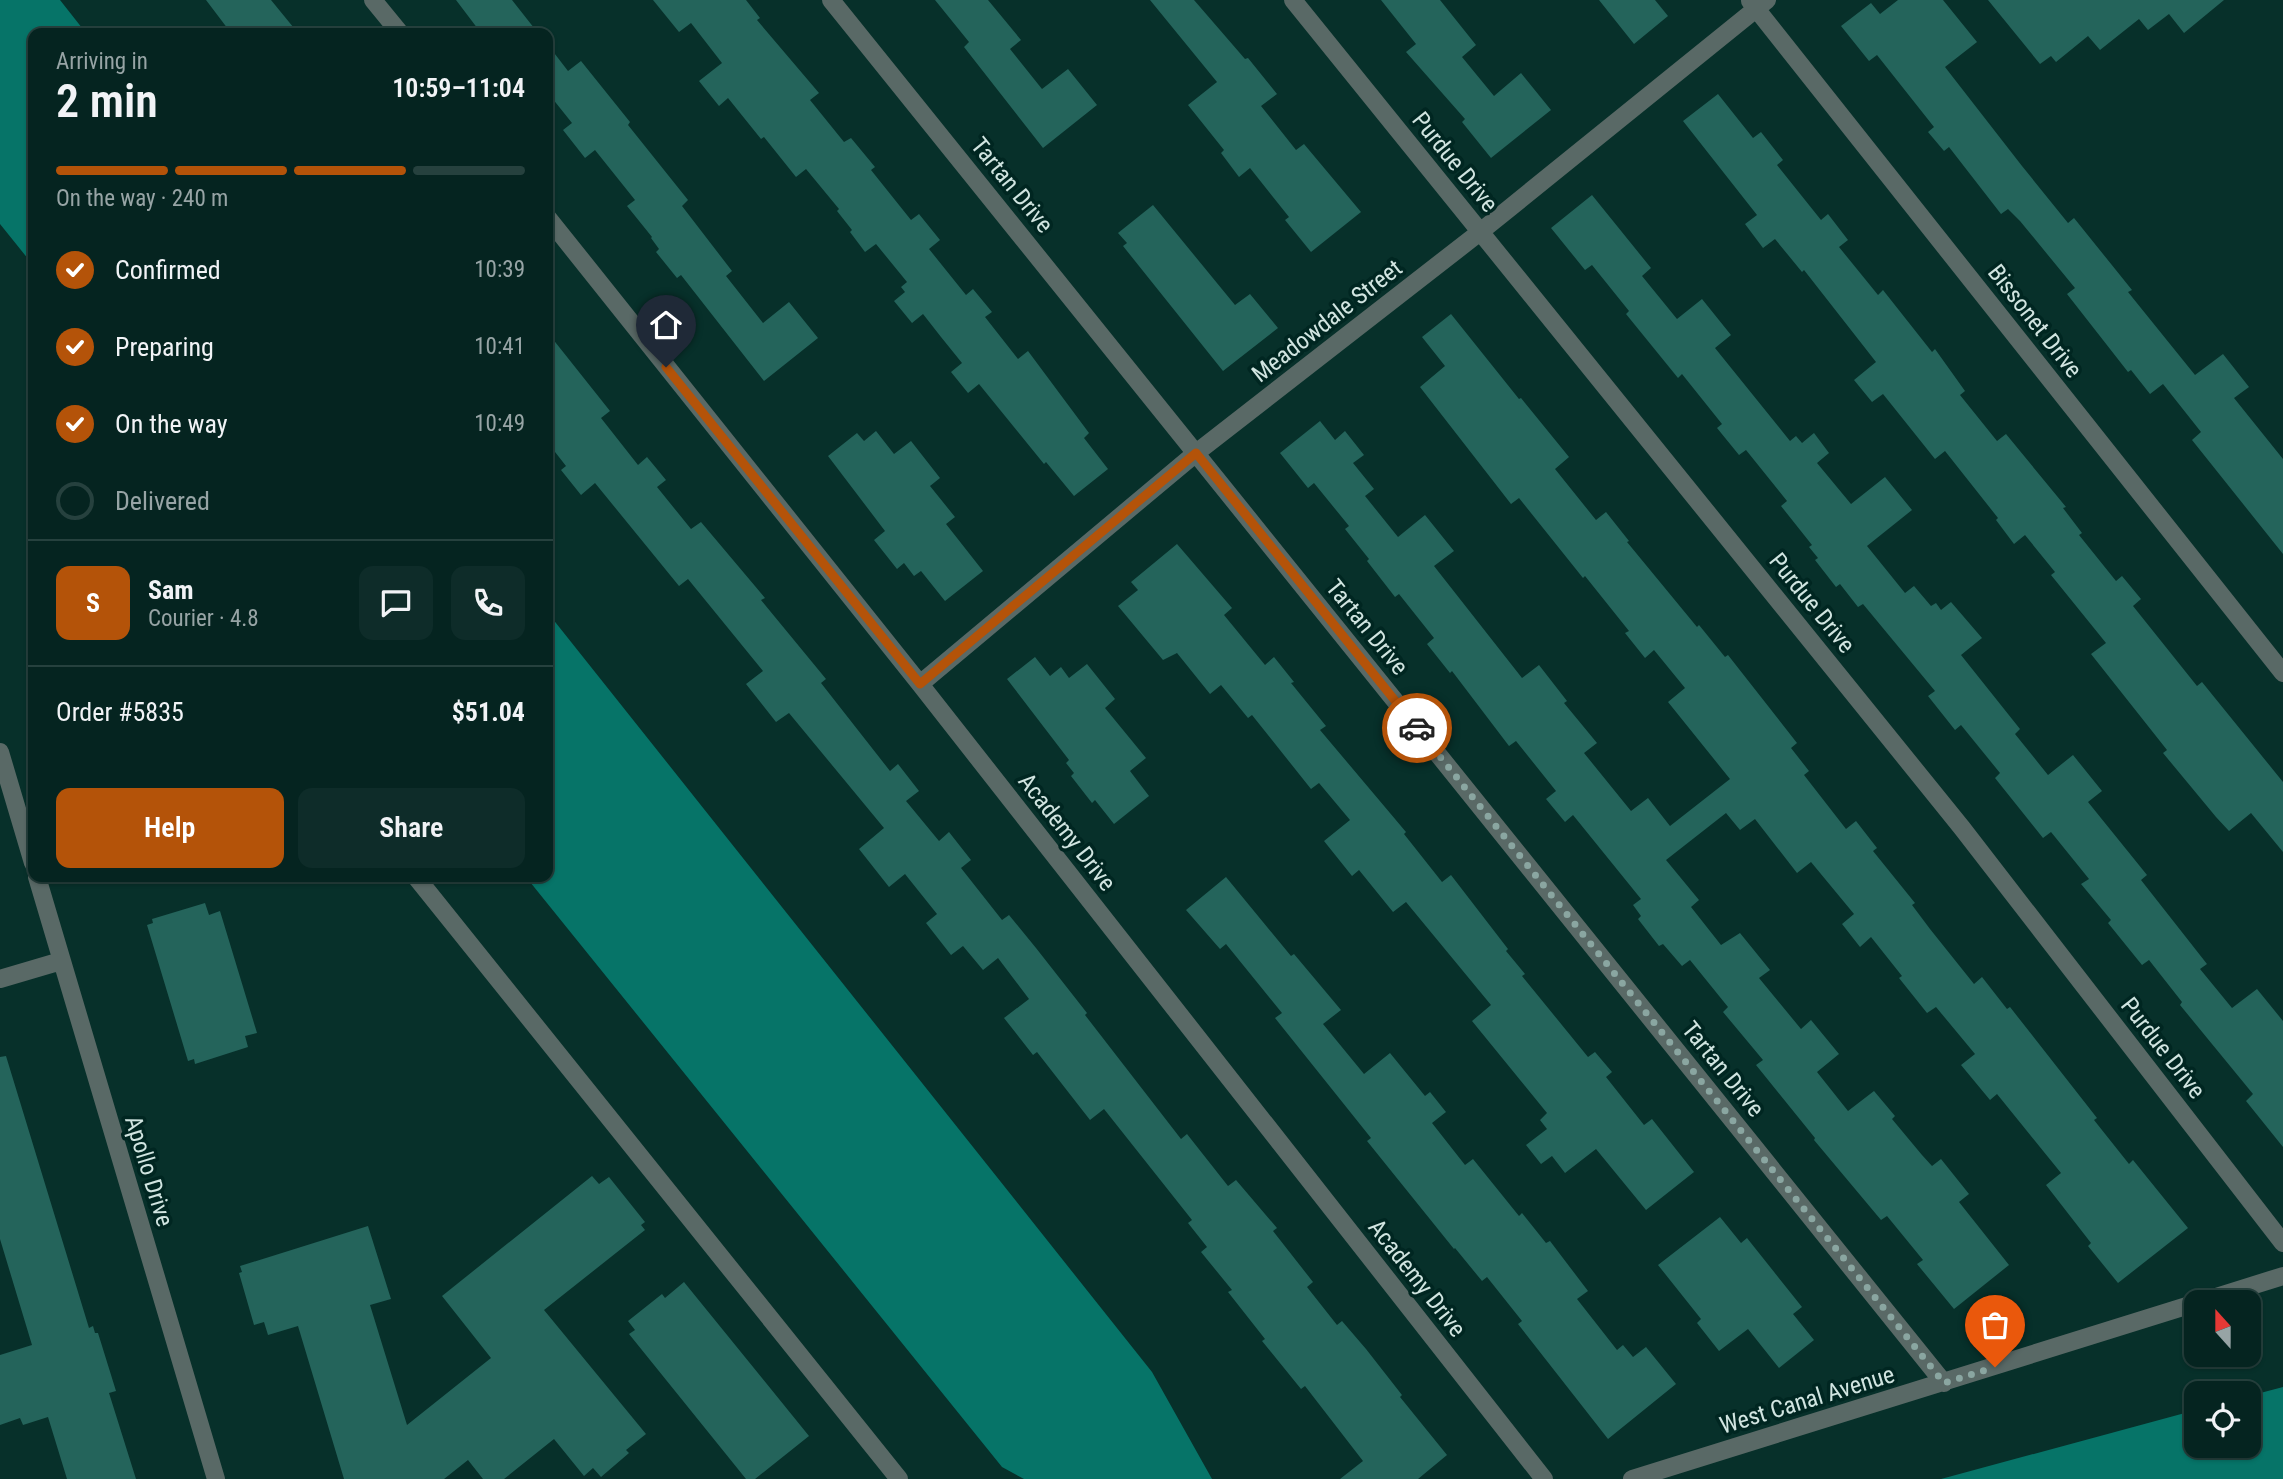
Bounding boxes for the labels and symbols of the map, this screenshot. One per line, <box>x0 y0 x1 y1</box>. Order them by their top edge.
street label: Purdue Drive <box>1406 107 1504 217</box>
street label: Tartan Drive <box>965 132 1059 238</box>
street label: Meadowdale Street <box>1247 254 1407 388</box>
street label: Bissonet Drive <box>1982 259 2088 383</box>
pin <box>636 295 696 367</box>
street label: Purdue Drive <box>1763 548 1861 658</box>
street label: Tartan Drive <box>1320 574 1414 680</box>
courier <box>1382 693 1452 763</box>
street label: Academy Drive <box>1013 768 1121 896</box>
street label: Purdue Drive <box>2115 992 2211 1104</box>
street label: Tartan Drive <box>1676 1016 1770 1122</box>
street label: Apollo Drive <box>119 1112 179 1230</box>
street label: Academy Drive <box>1363 1214 1471 1342</box>
north arrow <box>2184 1290 2261 1367</box>
pin <box>1965 1295 2025 1367</box>
street label: West Canal Avenue <box>1716 1360 1898 1440</box>

